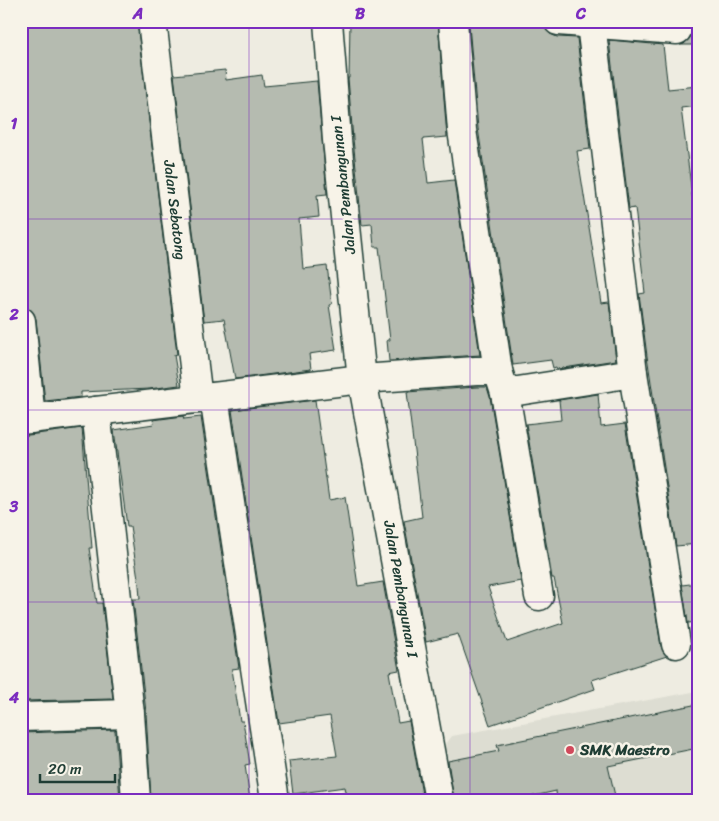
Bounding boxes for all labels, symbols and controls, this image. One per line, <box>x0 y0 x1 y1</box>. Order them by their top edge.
text: A <box>132 0 143 28</box>
text: B <box>355 0 366 28</box>
text: C <box>575 0 587 28</box>
text: 1 <box>11 109 18 138</box>
street label: Jalan Pembangunan I <box>323 114 363 256</box>
street label: Jalan Sebatong <box>156 158 194 261</box>
text: 2 <box>8 300 19 329</box>
text: 3 <box>9 492 19 521</box>
street label: Jalan Pembangunan I <box>376 517 426 661</box>
text: 4 <box>8 683 19 712</box>
place label: SMK Maestro <box>579 737 670 763</box>
marker: SMK Maestro <box>564 744 576 756</box>
scale bar <box>40 751 115 783</box>
text: 20 m <box>48 756 82 782</box>

